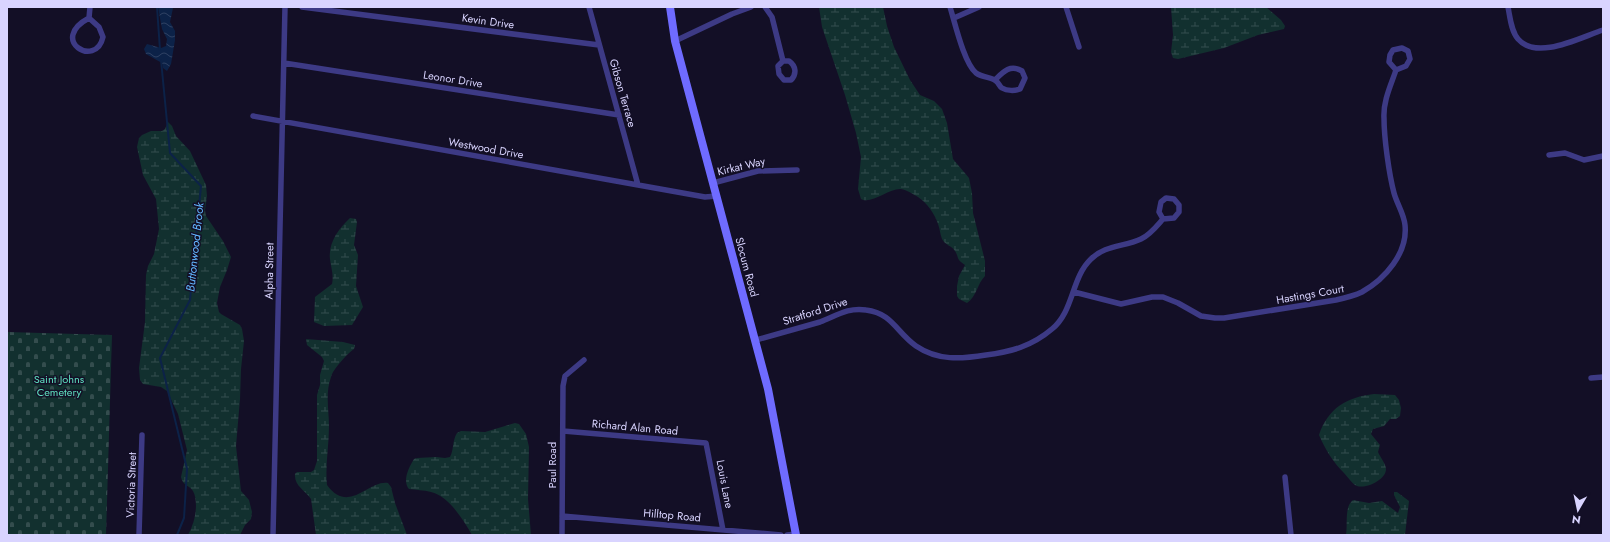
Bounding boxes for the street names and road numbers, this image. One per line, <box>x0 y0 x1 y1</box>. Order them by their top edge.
street label: Kevin Drive <box>461 9 515 33</box>
street label: Gibson Terrace <box>606 57 641 129</box>
street label: Leonor Drive <box>422 66 484 92</box>
street label: Westwood Drive <box>447 134 525 163</box>
street label: Kirkat Way <box>715 153 767 179</box>
street label: Slocum Road <box>731 235 763 299</box>
street label: Alpha Street <box>261 242 277 299</box>
street label: Hastings Court <box>1275 280 1346 308</box>
street label: Stratford Drive <box>781 293 850 329</box>
street label: Richard Alan Road <box>591 415 679 439</box>
street label: Paul Road <box>544 442 560 488</box>
street label: Victoria Street <box>122 452 140 518</box>
street label: Louis Lane <box>712 458 738 510</box>
street label: Hilltop Road <box>643 505 701 525</box>

